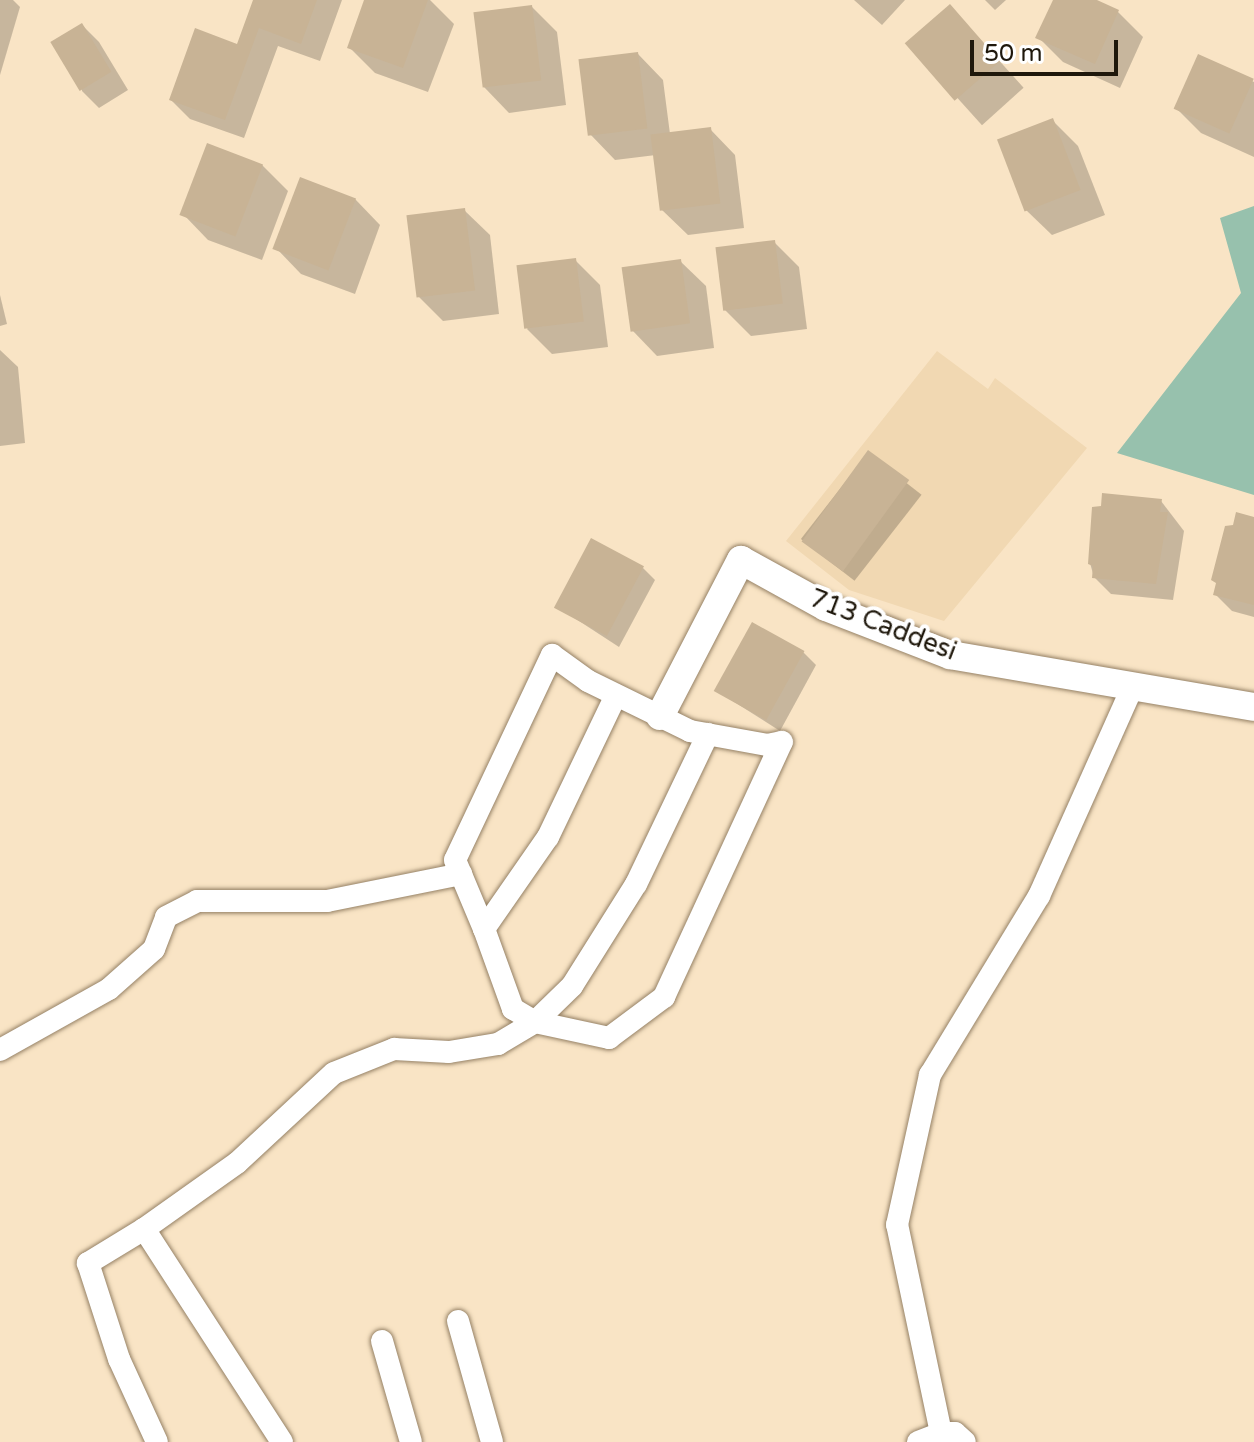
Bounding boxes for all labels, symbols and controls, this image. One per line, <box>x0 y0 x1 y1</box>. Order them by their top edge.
scale bar <box>974 24 1122 74</box>
text: 50 m <box>984 39 1042 68</box>
street label: 713 Caddesi <box>805 583 961 667</box>

